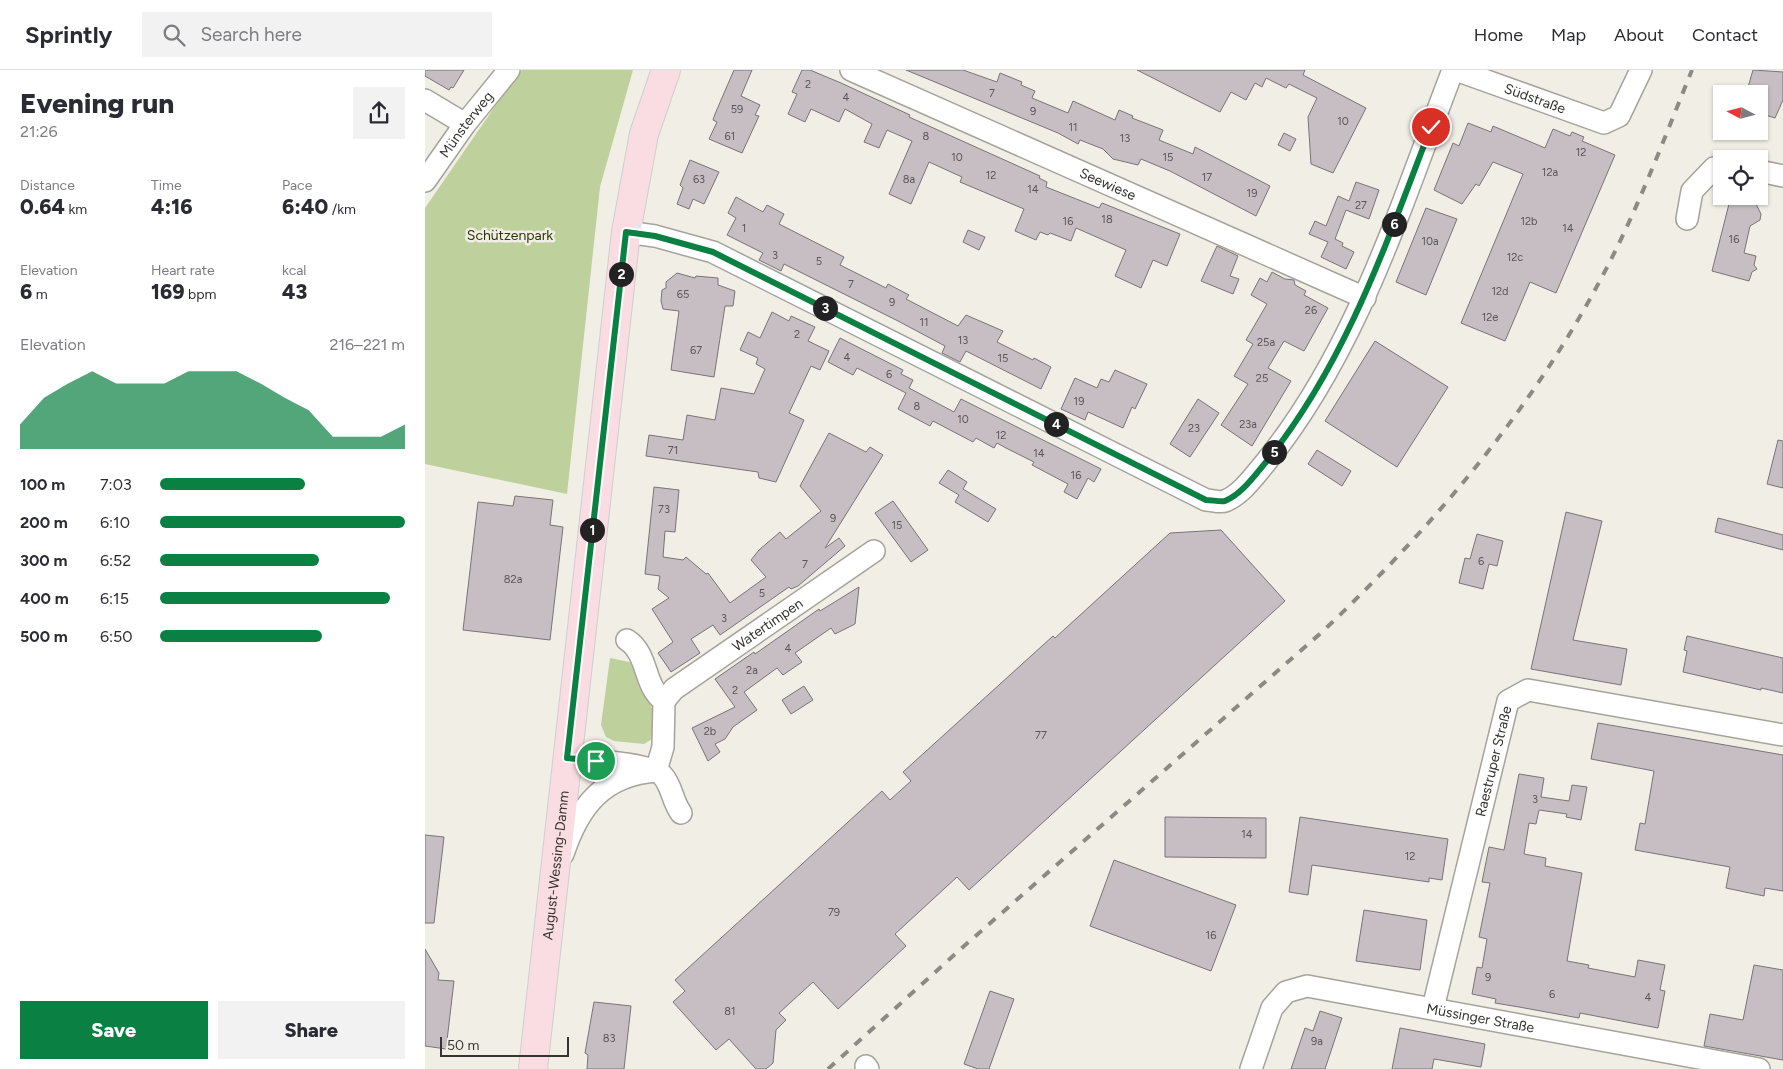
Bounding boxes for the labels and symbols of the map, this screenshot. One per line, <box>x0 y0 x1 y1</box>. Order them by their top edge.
house number: 2 <box>805 78 811 91</box>
street label: Südstraße <box>1502 80 1568 117</box>
north arrow <box>1713 85 1767 140</box>
house number: 7 <box>989 87 995 100</box>
street label: Münsterweg <box>436 88 497 161</box>
house number: 4 <box>843 91 850 104</box>
house number: 59 <box>731 103 743 116</box>
house number: 9 <box>1030 105 1036 118</box>
pin <box>1410 106 1452 148</box>
house number: 10 <box>1337 115 1349 128</box>
house number: 11 <box>1068 121 1078 134</box>
house number: 61 <box>725 130 735 143</box>
house number: 8 <box>923 130 930 143</box>
house number: 13 <box>1120 132 1130 145</box>
house number: 12 <box>1576 146 1586 159</box>
house number: 10 <box>951 151 963 164</box>
house number: 15 <box>1163 151 1173 164</box>
street label: Seewiese <box>1077 164 1139 204</box>
house number: 12a <box>1542 166 1558 179</box>
house number: 12 <box>986 169 996 182</box>
house number: 17 <box>1202 171 1212 184</box>
house number: 63 <box>693 173 705 186</box>
house number: 8a <box>903 173 915 186</box>
house number: 14 <box>1027 183 1039 196</box>
house number: 19 <box>1247 187 1257 200</box>
house number: 27 <box>1355 199 1367 212</box>
pin: 6 <box>1381 212 1407 236</box>
house number: 18 <box>1101 213 1113 226</box>
house number: 16 <box>1063 215 1073 228</box>
house number: 12b <box>1520 215 1538 228</box>
house number: 1 <box>742 222 746 235</box>
house number: 14 <box>1562 222 1574 235</box>
park label: Schützenpark <box>467 227 553 244</box>
house number: 16 <box>1729 233 1739 246</box>
house number: 10a <box>1421 235 1439 248</box>
house number: 3 <box>772 249 778 262</box>
house number: 12c <box>1507 251 1523 264</box>
house number: 5 <box>816 255 822 268</box>
pin: 2 <box>609 262 633 286</box>
house number: 7 <box>848 278 854 291</box>
house number: 12d <box>1491 285 1509 298</box>
house number: 65 <box>677 288 689 301</box>
pin: 3 <box>813 296 837 320</box>
house number: 9 <box>889 296 895 309</box>
house number: 26 <box>1305 304 1317 317</box>
house number: 12e <box>1482 311 1498 324</box>
house number: 11 <box>919 316 929 329</box>
house number: 2 <box>794 328 800 341</box>
house number: 13 <box>958 334 968 347</box>
house number: 25a <box>1257 336 1275 349</box>
house number: 67 <box>690 344 702 357</box>
house number: 4 <box>844 351 851 364</box>
house number: 15 <box>998 352 1008 365</box>
house number: 6 <box>886 368 892 381</box>
house number: 25 <box>1256 372 1268 385</box>
house number: 19 <box>1074 395 1084 408</box>
house number: 8 <box>914 400 921 413</box>
pin: 4 <box>1043 412 1069 436</box>
house number: 10 <box>957 413 969 426</box>
house number: 23a <box>1239 418 1257 431</box>
house number: 23 <box>1188 422 1200 435</box>
house number: 12 <box>996 429 1006 442</box>
pin: 5 <box>1261 440 1287 464</box>
house number: 71 <box>668 444 678 457</box>
house number: 14 <box>1033 447 1045 460</box>
house number: 16 <box>1071 469 1081 482</box>
house number: 73 <box>658 503 670 516</box>
house number: 9 <box>830 512 836 525</box>
pin: 1 <box>579 518 605 542</box>
house number: 15 <box>892 519 902 532</box>
house number: 6 <box>1478 555 1484 568</box>
house number: 7 <box>802 558 808 571</box>
house number: 82a <box>504 573 522 586</box>
house number: 5 <box>759 587 765 600</box>
street label: Watertimpen <box>729 594 806 655</box>
house number: 3 <box>721 612 727 625</box>
house number: 4 <box>785 642 792 655</box>
house number: 2a <box>746 664 758 677</box>
house number: 2 <box>732 684 738 697</box>
street label: Raestruper Straße <box>1472 704 1515 818</box>
house number: 2b <box>704 725 716 738</box>
house number: 77 <box>1035 729 1047 742</box>
pin <box>575 740 617 782</box>
street label: August-Wessing-Damm <box>539 790 572 941</box>
house number: 3 <box>1532 793 1538 806</box>
house number: 14 <box>1241 828 1253 841</box>
house number: 12 <box>1405 850 1415 863</box>
house number: 79 <box>828 906 840 919</box>
house number: 16 <box>1206 929 1216 942</box>
house number: 9 <box>1485 971 1491 984</box>
house number: 6 <box>1549 988 1555 1001</box>
house number: 4 <box>1645 991 1652 1004</box>
street label: Müssinger Straße <box>1425 1000 1536 1036</box>
house number: 81 <box>724 1005 736 1018</box>
house number: 83 <box>603 1032 615 1045</box>
scale bar <box>440 1034 569 1057</box>
house number: 9a <box>1311 1035 1323 1048</box>

